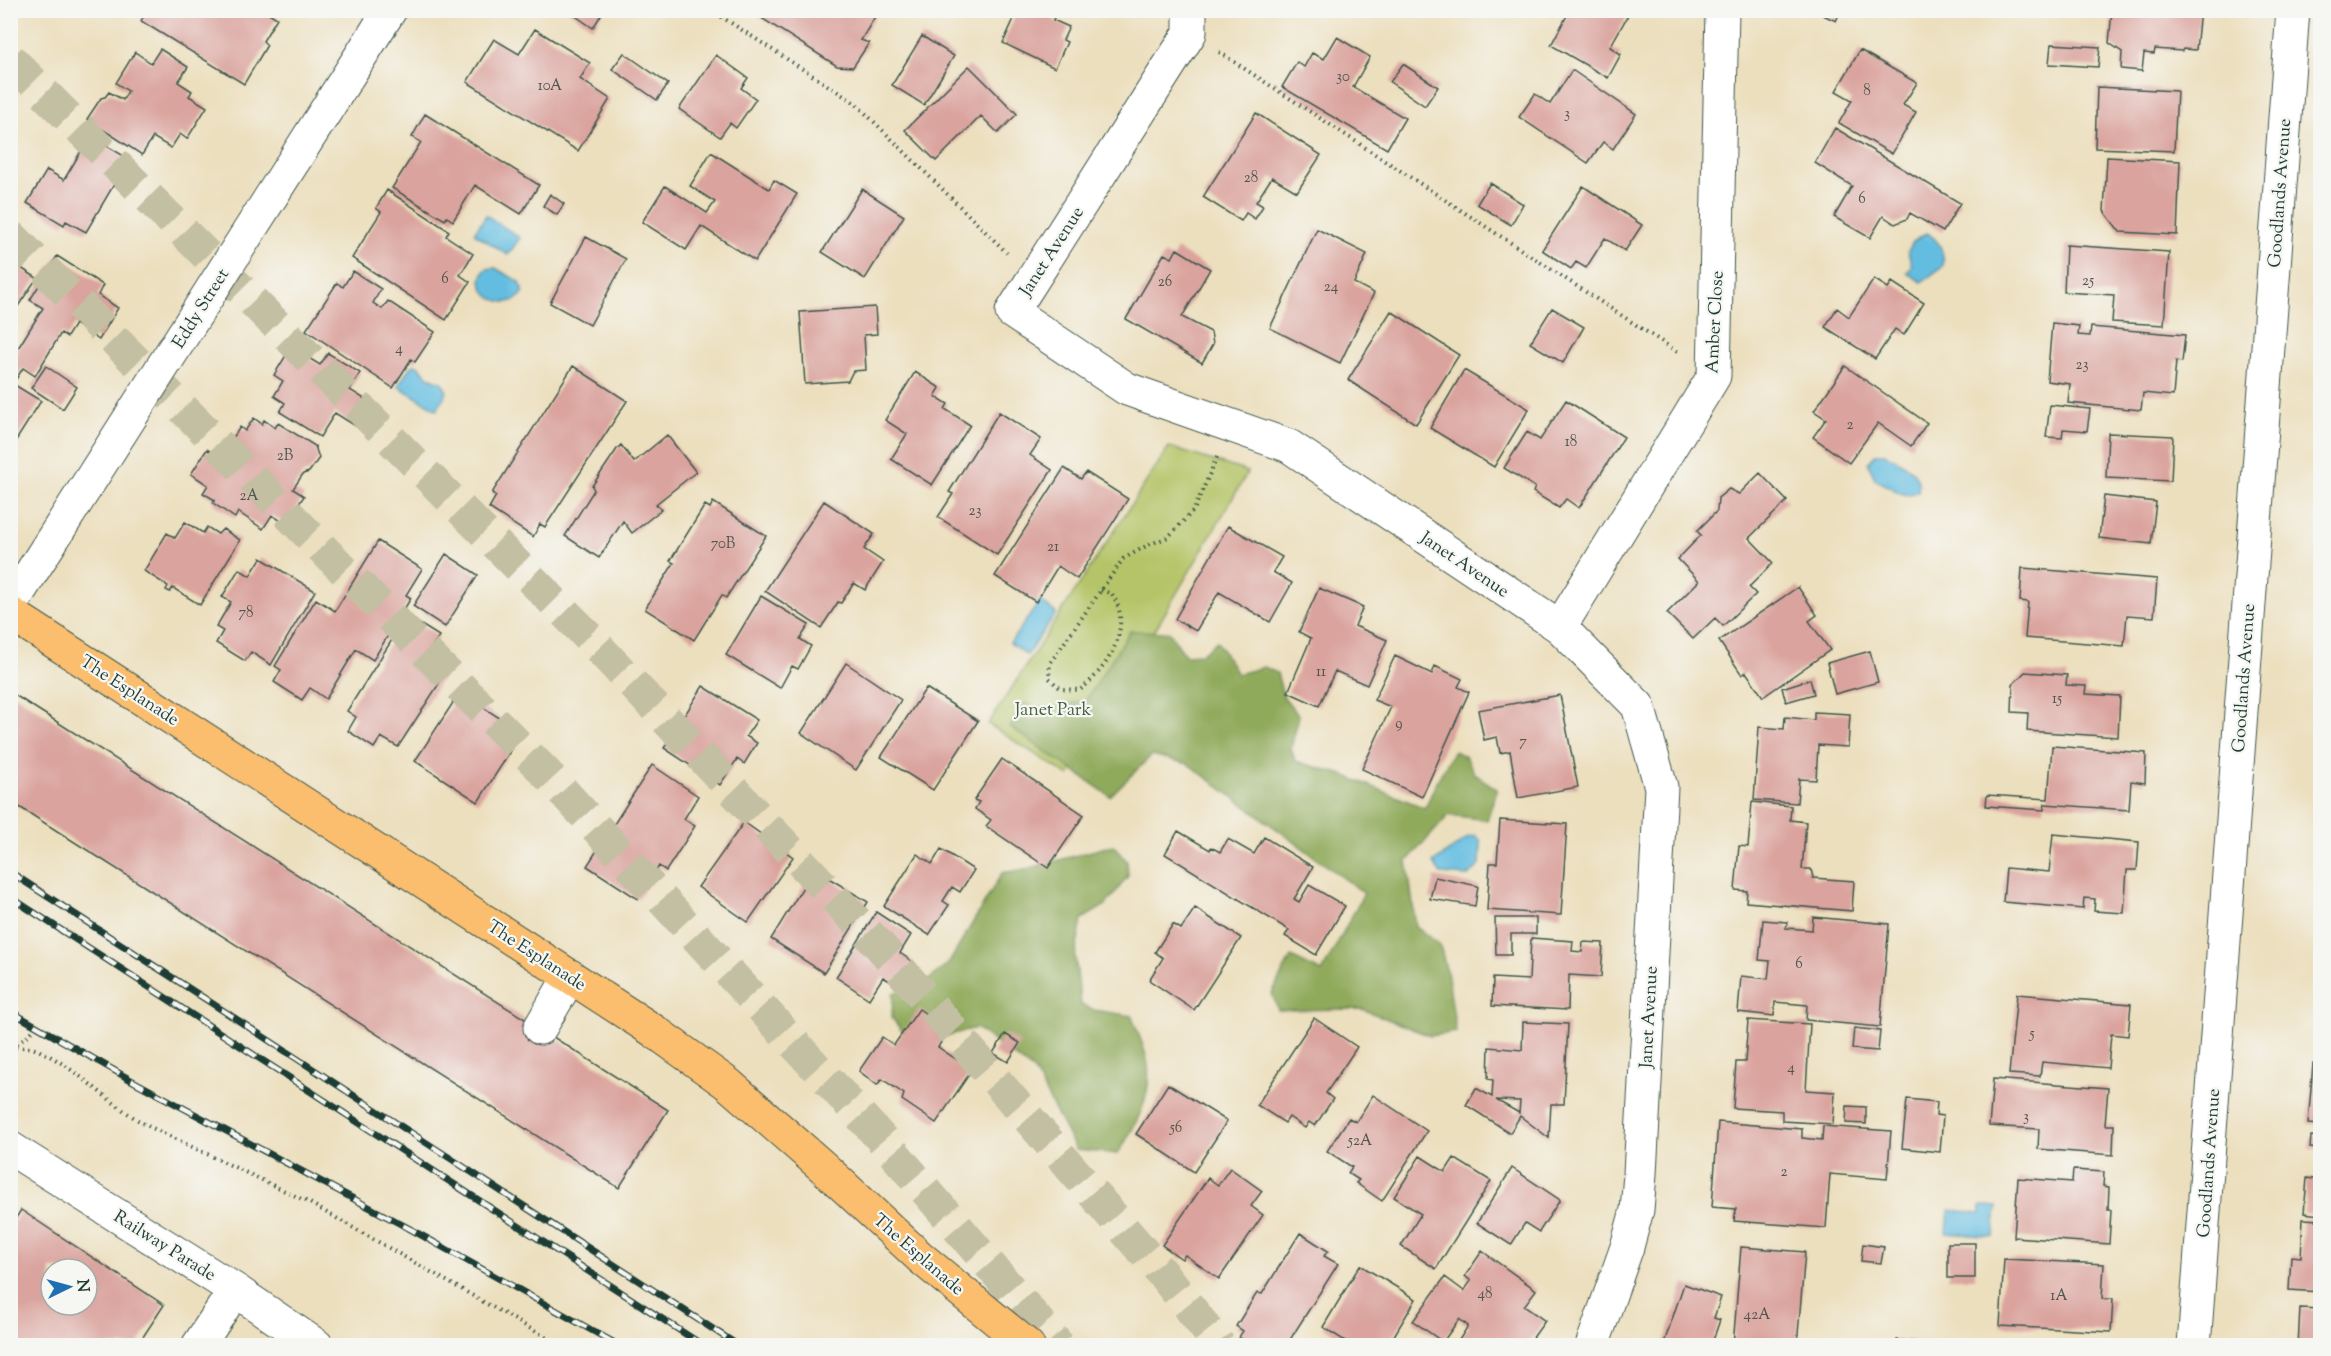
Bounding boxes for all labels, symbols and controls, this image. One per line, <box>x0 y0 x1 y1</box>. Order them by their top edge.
house number: 30 <box>1336 67 1350 88</box>
house number: 10A <box>538 76 562 97</box>
house number: 8 <box>1863 81 1871 102</box>
house number: 3 <box>1564 104 1570 125</box>
street label: Goodlands Avenue <box>2263 118 2299 269</box>
house number: 28 <box>1244 168 1258 189</box>
house number: 6 <box>1858 189 1866 210</box>
street label: Janet Avenue <box>1013 202 1091 303</box>
street label: Eddy Street <box>167 264 237 354</box>
house number: 6 <box>441 269 449 290</box>
street label: Amber Close <box>1700 270 1732 374</box>
house number: 25 <box>2082 271 2094 292</box>
house number: 26 <box>1158 272 1172 293</box>
house number: 24 <box>1324 277 1339 298</box>
house number: 4 <box>395 339 403 360</box>
house number: 23 <box>2075 355 2089 376</box>
house number: 2 <box>1846 415 1854 436</box>
house number: 18 <box>1565 432 1577 453</box>
house number: 2B <box>277 446 294 467</box>
house number: 2A <box>239 486 259 507</box>
house number: 23 <box>968 501 982 522</box>
street label: Janet Avenue <box>1413 526 1514 605</box>
house number: 70B <box>711 534 736 555</box>
house number: 21 <box>1047 537 1059 558</box>
house number: 78 <box>238 603 254 624</box>
street label: Goodlands Avenue <box>2227 603 2263 754</box>
street label: The Esplanade <box>74 650 184 733</box>
house number: 11 <box>1316 662 1326 683</box>
house number: 15 <box>2052 689 2062 710</box>
park label: Janet Park <box>1014 698 1092 724</box>
house number: 9 <box>1395 714 1403 735</box>
house number: 7 <box>1519 732 1527 753</box>
street label: The Esplanade <box>481 915 591 998</box>
house number: 6 <box>1795 954 1803 975</box>
street label: Janet Avenue <box>1634 965 1666 1070</box>
house number: 5 <box>2028 1024 2035 1045</box>
house number: 4 <box>1787 1058 1795 1079</box>
street label: Goodlands Avenue <box>2192 1088 2228 1239</box>
house number: 3 <box>2023 1107 2029 1128</box>
house number: 56 <box>1169 1118 1182 1139</box>
house number: 52A <box>1347 1131 1372 1152</box>
house number: 2 <box>1780 1162 1788 1183</box>
street label: Railway Parade <box>108 1205 220 1289</box>
street label: The Esplanade <box>866 1208 969 1303</box>
north arrow <box>39 1257 99 1317</box>
text: N <box>69 1279 93 1293</box>
house number: 48 <box>1477 1284 1493 1305</box>
house number: 1A <box>2050 1286 2068 1307</box>
house number: 42A <box>1744 1305 1770 1326</box>

